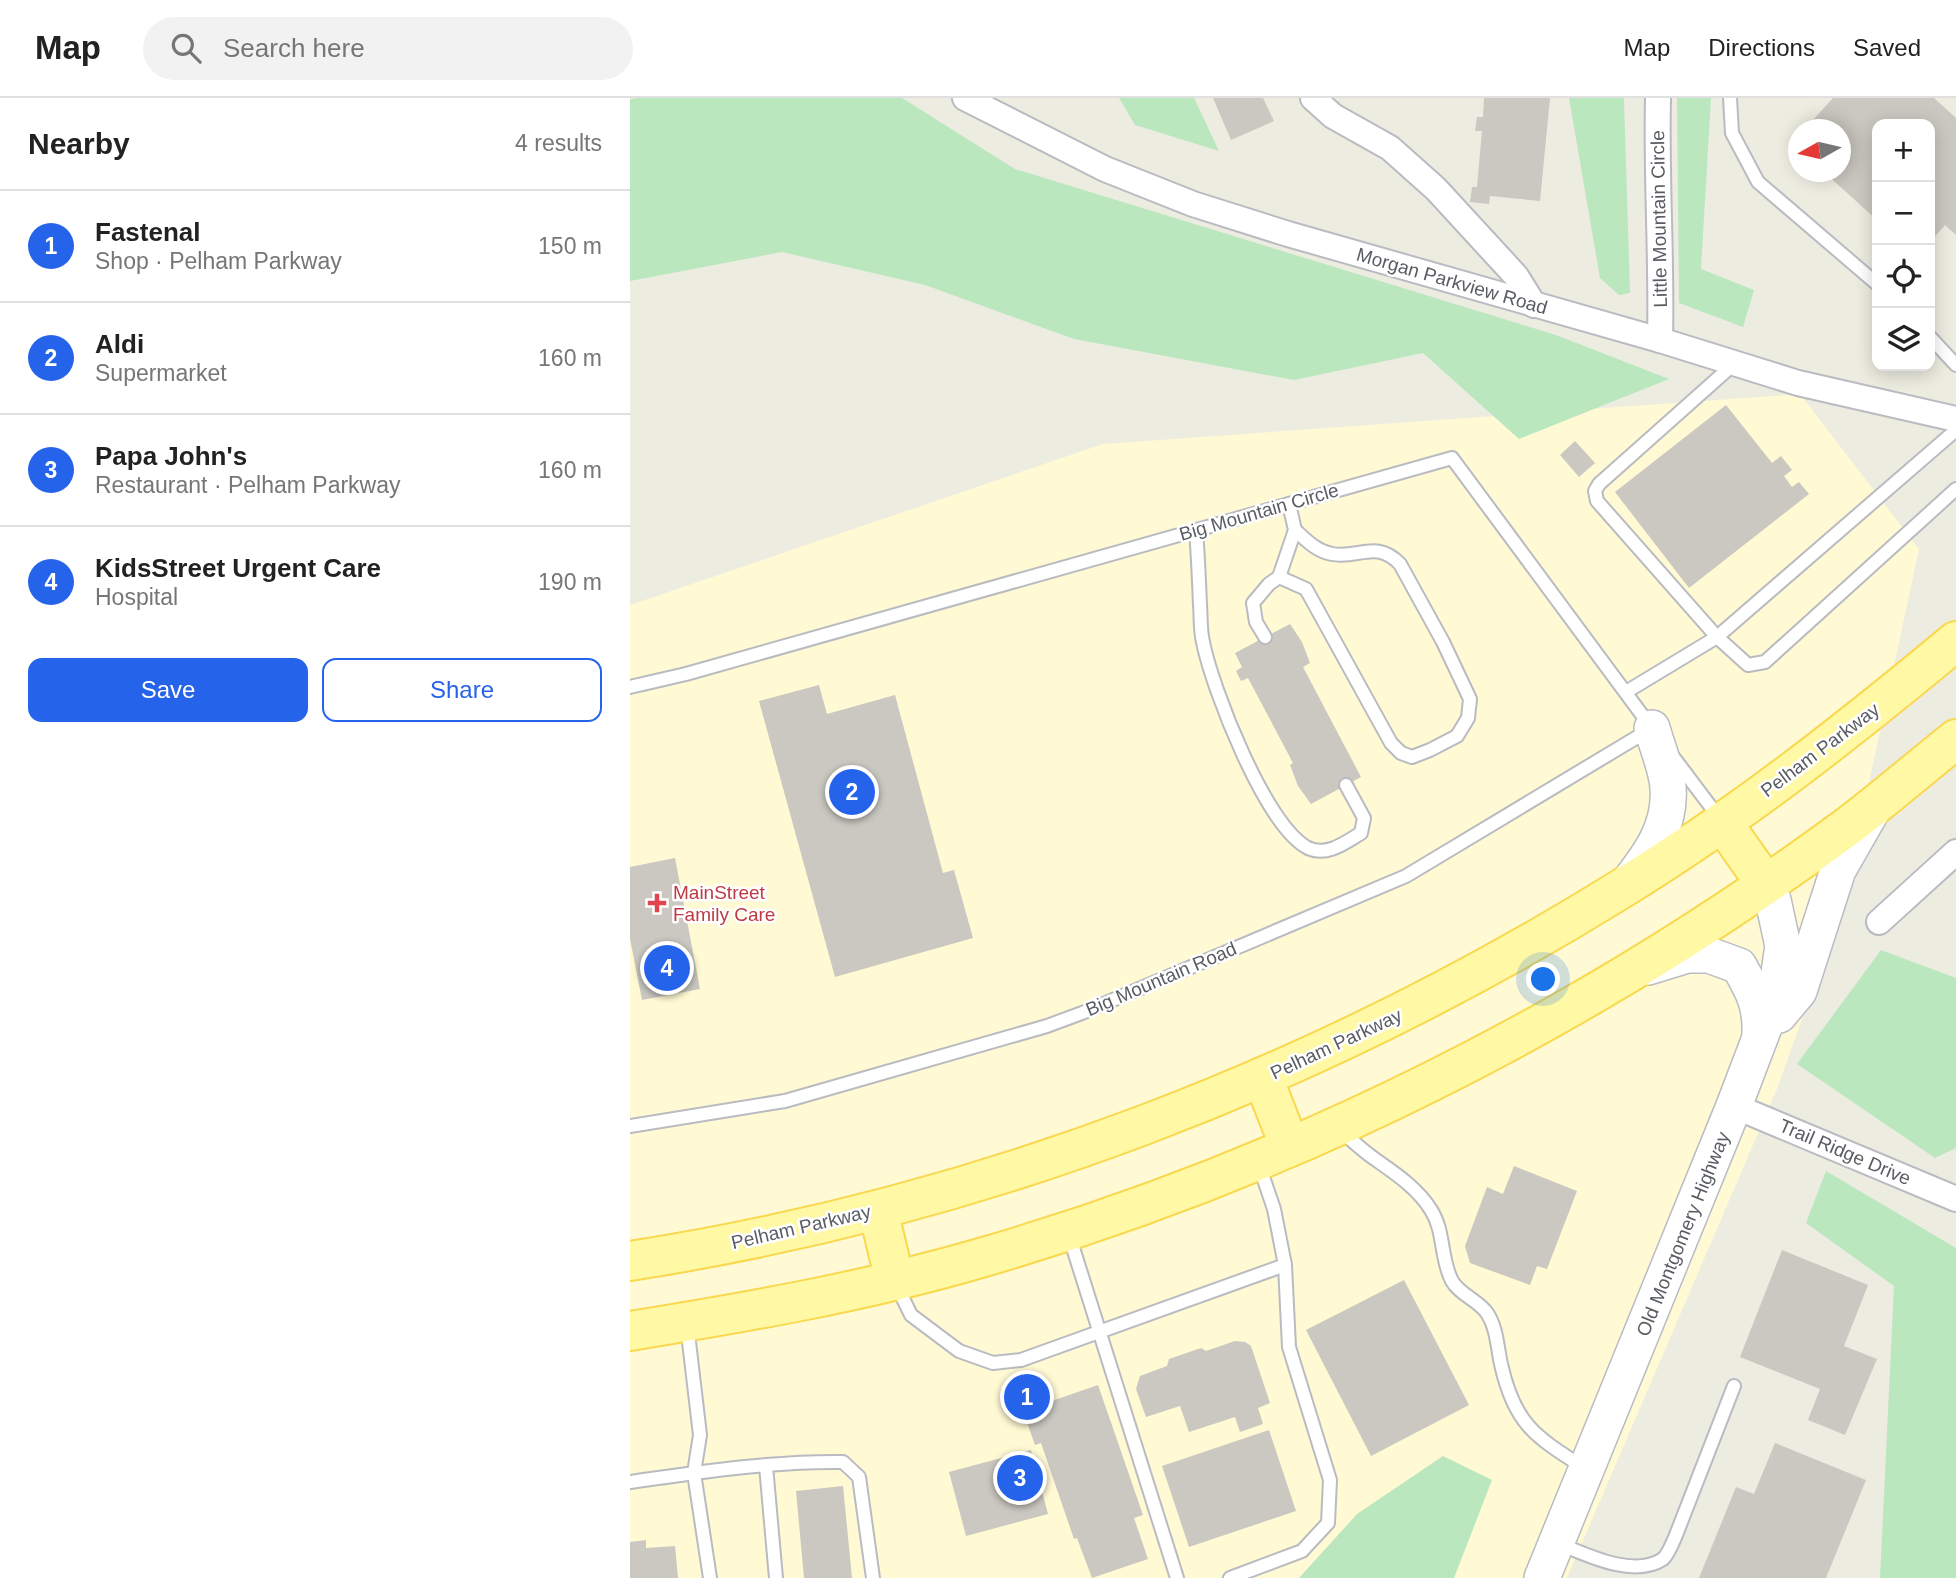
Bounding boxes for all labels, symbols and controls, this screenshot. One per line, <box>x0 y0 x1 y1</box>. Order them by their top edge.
search box <box>143 17 633 80</box>
text: Map <box>35 29 101 66</box>
icon: search <box>167 29 205 67</box>
text: Search here <box>223 33 365 63</box>
text: Map <box>1624 34 1670 61</box>
text: Directions <box>1708 34 1815 61</box>
text: Saved <box>1853 34 1921 61</box>
north arrow <box>1788 119 1851 182</box>
map controls <box>1872 119 1935 371</box>
button: + <box>1872 119 1935 182</box>
text: Nearby <box>28 127 130 160</box>
text: 4 results <box>515 130 602 156</box>
street label: Little Mountain Circle <box>1647 130 1671 308</box>
button: − <box>1872 182 1935 245</box>
text: Fastenal <box>95 217 201 247</box>
text: 1 <box>45 233 57 259</box>
text: 150 m <box>538 233 602 259</box>
street label: Morgan Parkview Road <box>1354 244 1550 318</box>
button: locate <box>1872 245 1935 308</box>
text: Shop · Pelham Parkway <box>95 248 342 274</box>
button: layers <box>1872 308 1935 371</box>
text: Aldi <box>95 329 144 359</box>
text: 2 <box>45 345 57 371</box>
text: 160 m <box>538 345 602 371</box>
text: Supermarket <box>95 360 227 386</box>
text: Papa John's <box>95 441 247 471</box>
text: 3 <box>45 457 57 483</box>
text: 160 m <box>538 457 602 483</box>
text: Restaurant · Pelham Parkway <box>95 472 401 498</box>
street label: Big Mountain Circle <box>1177 479 1341 545</box>
text: KidsStreet Urgent Care <box>95 553 381 583</box>
text: 4 <box>45 569 57 595</box>
text: 190 m <box>538 569 602 595</box>
text: Hospital <box>95 584 178 610</box>
button: Save <box>28 658 308 722</box>
button: Share <box>322 658 602 722</box>
street label: Pelham Parkway <box>1757 698 1884 801</box>
pin: 2 <box>829 766 875 818</box>
place label: MainStreet Family Care <box>673 882 775 925</box>
marker: MainStreet Family Care <box>647 893 667 913</box>
street label: Big Mountain Road <box>1083 938 1239 1020</box>
pin: 4 <box>644 942 690 994</box>
your location <box>1526 962 1560 996</box>
street label: Pelham Parkway <box>1267 1004 1405 1084</box>
street label: Trail Ridge Drive <box>1776 1115 1914 1189</box>
street label: Old Montgomery Highway <box>1632 1128 1734 1339</box>
street label: Pelham Parkway <box>729 1201 873 1253</box>
pin: 1 <box>1004 1371 1050 1423</box>
pin: 3 <box>997 1452 1043 1504</box>

